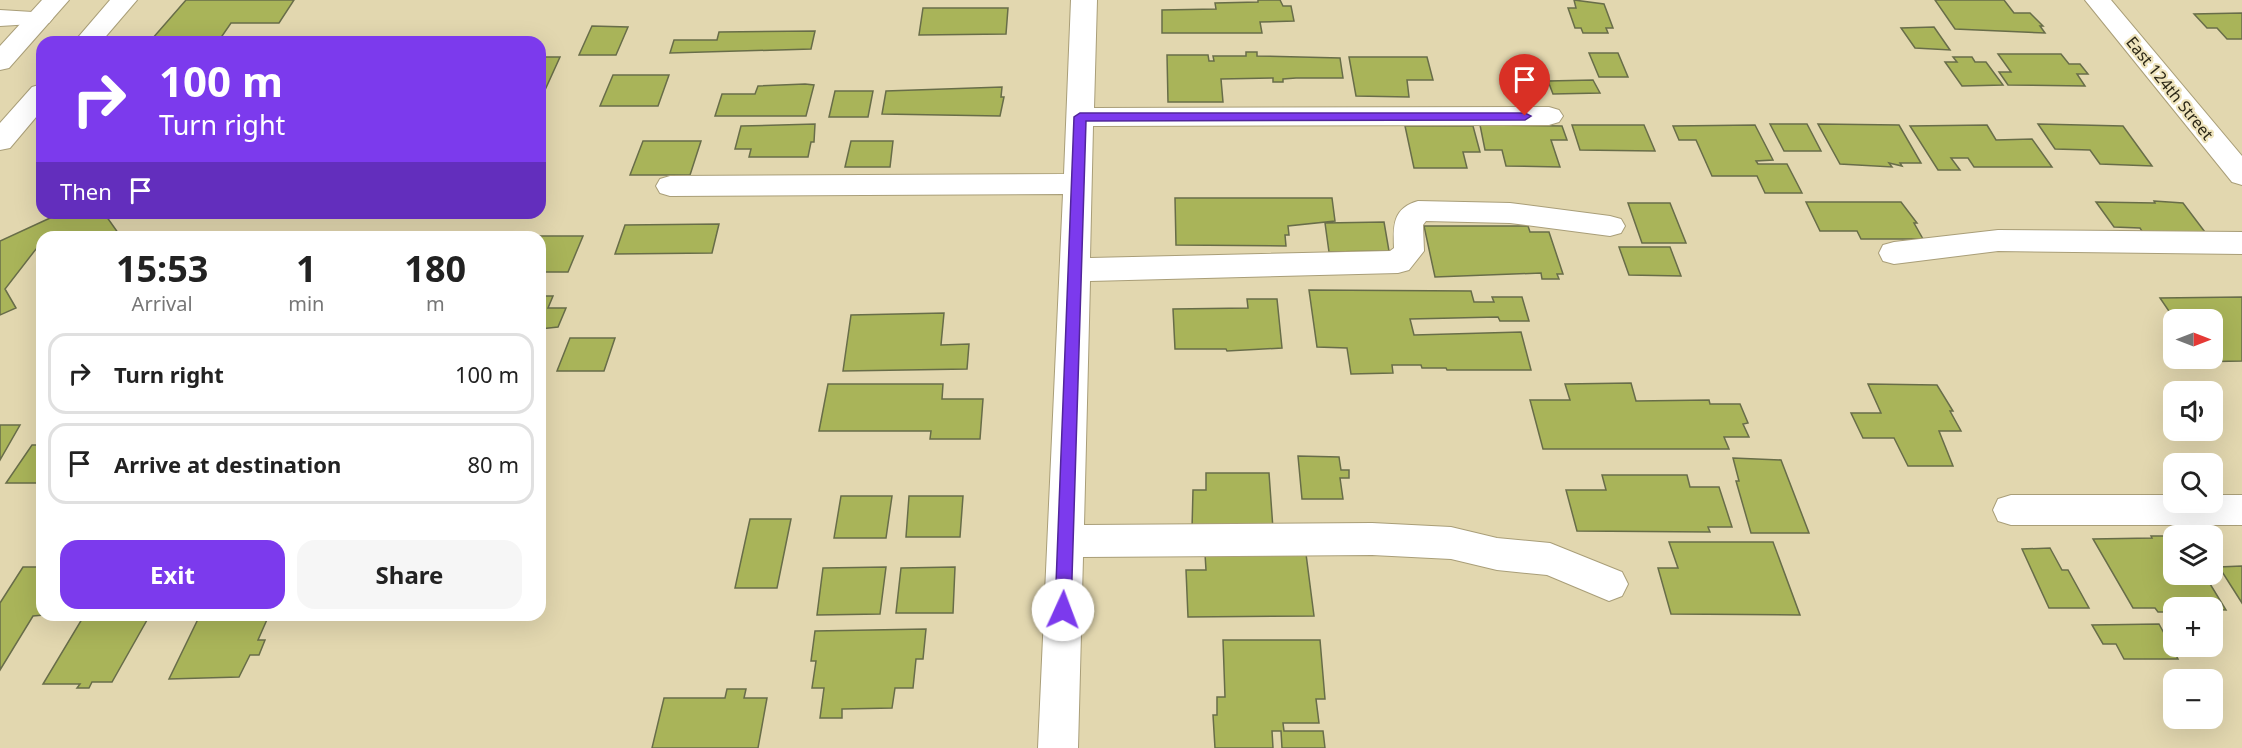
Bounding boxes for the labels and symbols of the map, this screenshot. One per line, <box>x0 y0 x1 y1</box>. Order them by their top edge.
street label: East 124th Street <box>2121 32 2219 145</box>
pin <box>1499 54 1550 116</box>
north arrow <box>2163 309 2223 369</box>
position arrow <box>1031 578 1095 642</box>

